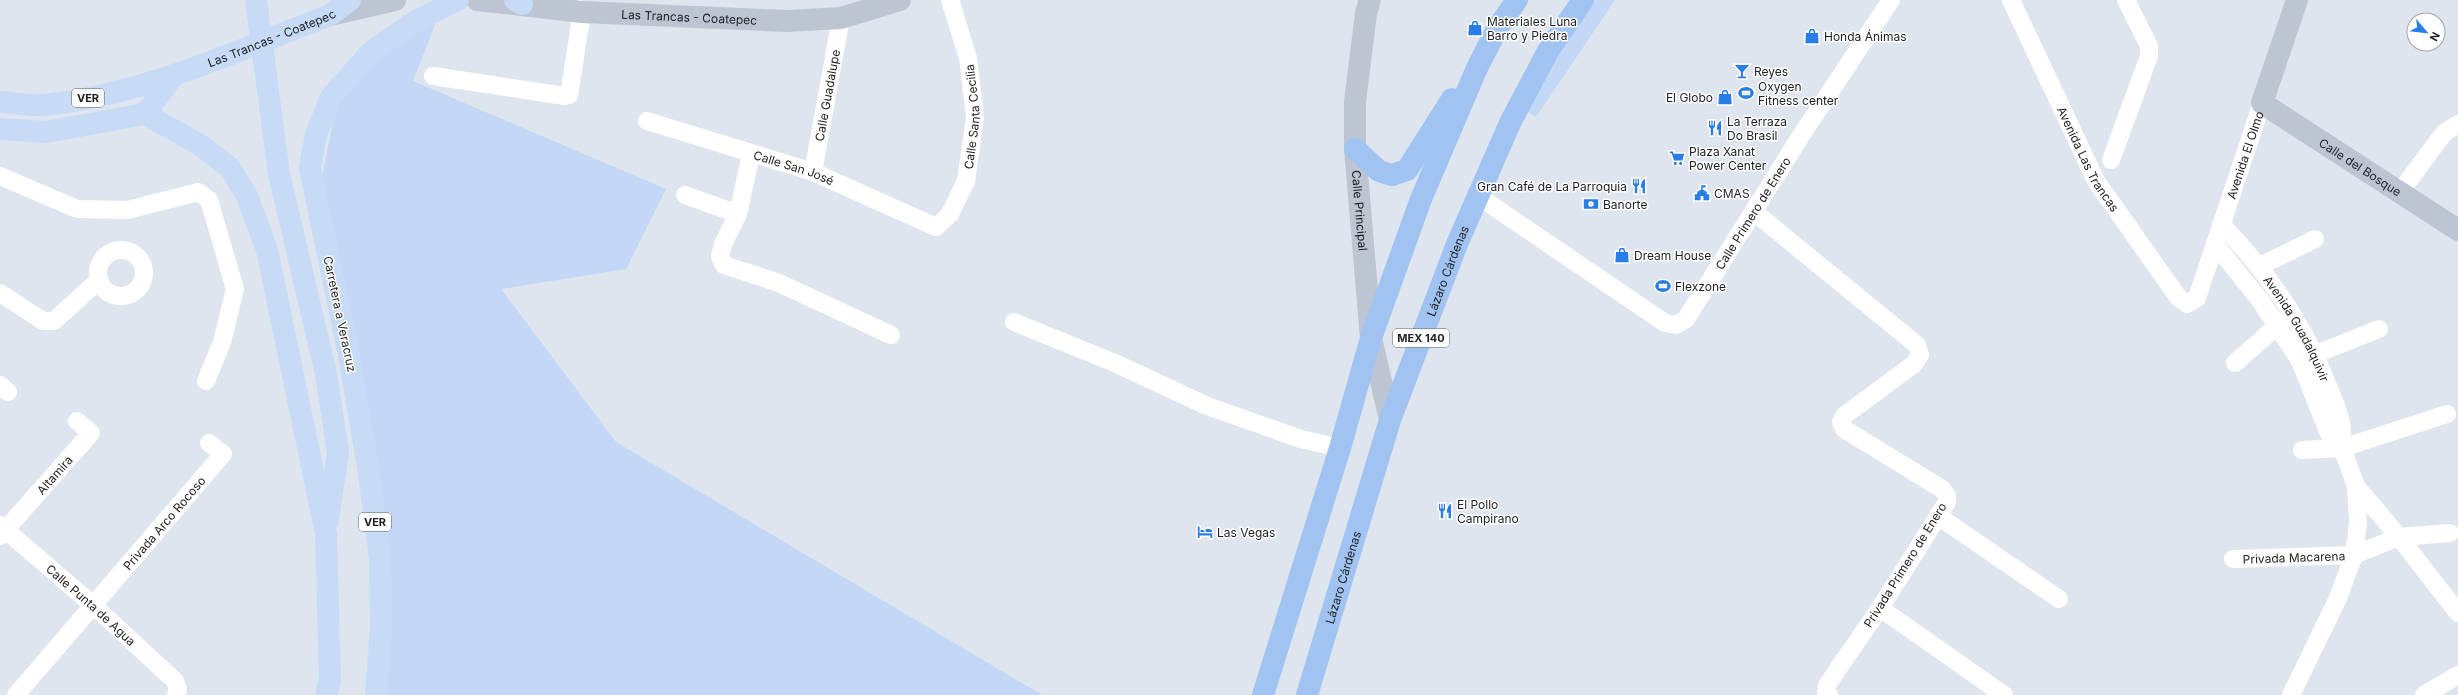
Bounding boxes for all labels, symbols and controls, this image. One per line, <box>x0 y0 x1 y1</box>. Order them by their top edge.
street label: Las Trancas - Coatepec <box>205 6 339 70</box>
street label: Las Trancas - Coatepec <box>621 6 758 27</box>
north arrow <box>2406 12 2446 52</box>
place label: Materiales Luna Barro y Piedra <box>1487 14 1577 43</box>
shop icon: Materiales Luna Barro y Piedra <box>1466 19 1484 37</box>
shop icon: Honda Ánimas <box>1803 27 1821 45</box>
place label: Honda Ánimas <box>1824 29 1907 44</box>
text: N <box>2427 30 2443 44</box>
street label: Calle Guadalupe <box>811 48 843 142</box>
bar icon: Reyes <box>1733 62 1751 80</box>
street label: Calle Santa Cecilia <box>960 64 983 170</box>
place label: Reyes <box>1754 64 1788 79</box>
place label: Oxygen Fitness center <box>1758 79 1839 108</box>
sports icon: Oxygen Fitness center <box>1737 84 1755 102</box>
shop icon: El Globo <box>1716 88 1734 106</box>
road number: VER <box>72 89 104 107</box>
place label: El Globo <box>1666 90 1713 105</box>
street label: Avenida Las Trancas <box>2055 104 2123 214</box>
street label: Avenida El Olmo <box>2223 109 2266 201</box>
place label: La Terraza Do Brasil <box>1727 114 1787 143</box>
restaurant icon: La Terraza Do Brasil <box>1706 119 1724 137</box>
street label: Calle del Bosque <box>2316 135 2404 199</box>
place label: Plaza Xanat Power Center <box>1689 144 1767 173</box>
street label: Calle San José <box>752 147 836 188</box>
supermarket icon: Plaza Xanat Power Center <box>1668 149 1686 167</box>
street label: Calle Primero de Enero <box>1712 154 1793 272</box>
street label: Calle Principal <box>1349 170 1371 251</box>
restaurant icon: Gran Café de La Parroquia <box>1630 177 1648 195</box>
place label: Gran Café de La Parroquia <box>1477 179 1627 194</box>
public building icon: CMAS <box>1693 184 1711 202</box>
place label: CMAS <box>1714 186 1750 201</box>
bank icon: Banorte <box>1582 195 1600 213</box>
place label: Banorte <box>1603 197 1647 212</box>
street label: Lázaro Cárdenas <box>1423 223 1472 318</box>
shop icon: Dream House <box>1613 246 1631 264</box>
place label: Dream House <box>1634 248 1711 263</box>
street label: Carretera a Veracruz <box>320 255 360 373</box>
street label: Avenida Guadalquivir <box>2261 272 2333 384</box>
sports icon: Flexzone <box>1654 277 1672 295</box>
place label: Flexzone <box>1675 279 1726 294</box>
road number: MEX 140 <box>1393 329 1449 347</box>
street label: Altamira <box>33 452 75 497</box>
street label: Privada Arco Rocoso <box>120 473 208 573</box>
place label: El Pollo Campirano <box>1457 497 1519 526</box>
street label: Privada Primero de Enero <box>1860 500 1950 630</box>
restaurant icon: El Pollo Campirano <box>1436 502 1454 520</box>
road number: VER <box>359 513 391 531</box>
hotel icon: Las Vegas <box>1196 523 1214 541</box>
place label: Las Vegas <box>1217 525 1275 540</box>
street label: Lázaro Cárdenas <box>1321 529 1364 625</box>
street label: Privada Macarena <box>2242 548 2346 566</box>
street label: Calle Punta de Agua <box>43 561 139 648</box>

